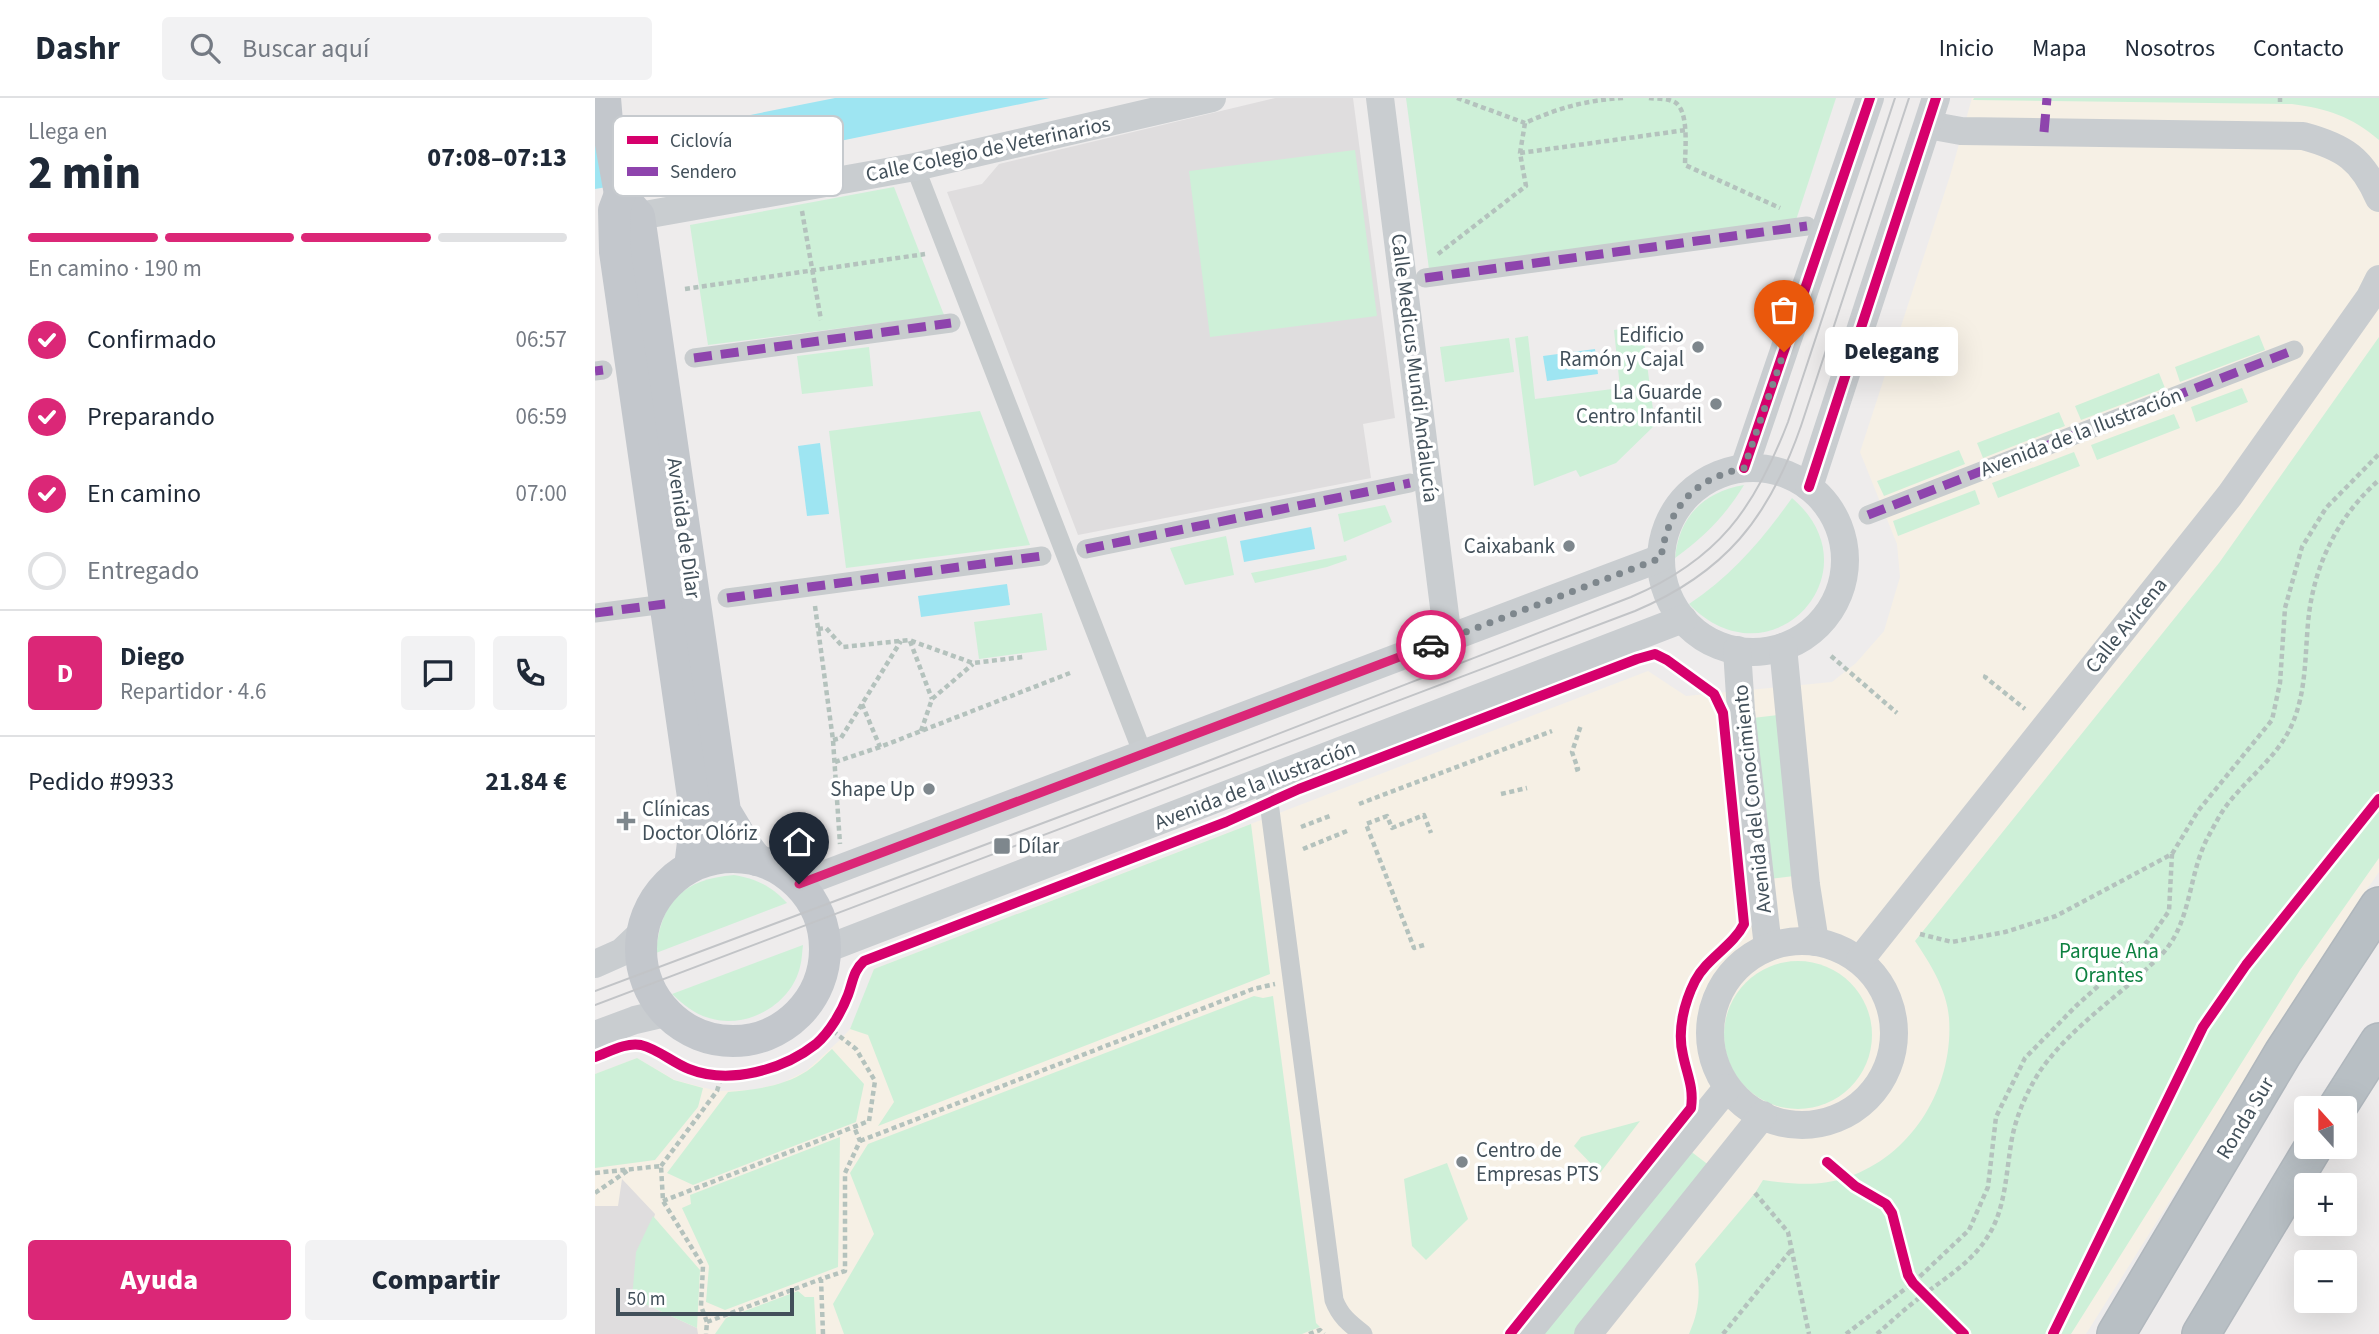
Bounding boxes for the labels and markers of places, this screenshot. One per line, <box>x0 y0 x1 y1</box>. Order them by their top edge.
pin <box>1754 280 1814 352</box>
place label: Edificio Ramón y Cajal <box>1559 320 1684 374</box>
callout: Delegang <box>1826 328 1959 376</box>
marker: Edificio Ramón y Cajal <box>1690 339 1706 355</box>
place label: La Guarde Centro Infantil <box>1576 377 1702 431</box>
marker: La Guarde Centro Infantil <box>1708 396 1724 412</box>
place label: Caixabank <box>1464 531 1556 561</box>
marker: Caixabank <box>1561 538 1577 554</box>
place label: Shape Up <box>830 774 915 804</box>
marker: Shape Up <box>921 781 937 797</box>
place label: Clínicas Doctor Olóriz <box>642 794 757 848</box>
marker: Clínicas Doctor Olóriz <box>616 811 636 831</box>
pin <box>769 812 829 884</box>
place label: Dílar <box>1018 831 1060 861</box>
marker: Dílar <box>992 836 1012 856</box>
place label: Centro de Empresas PTS <box>1476 1135 1599 1189</box>
marker: Centro de Empresas PTS <box>1454 1154 1470 1170</box>

